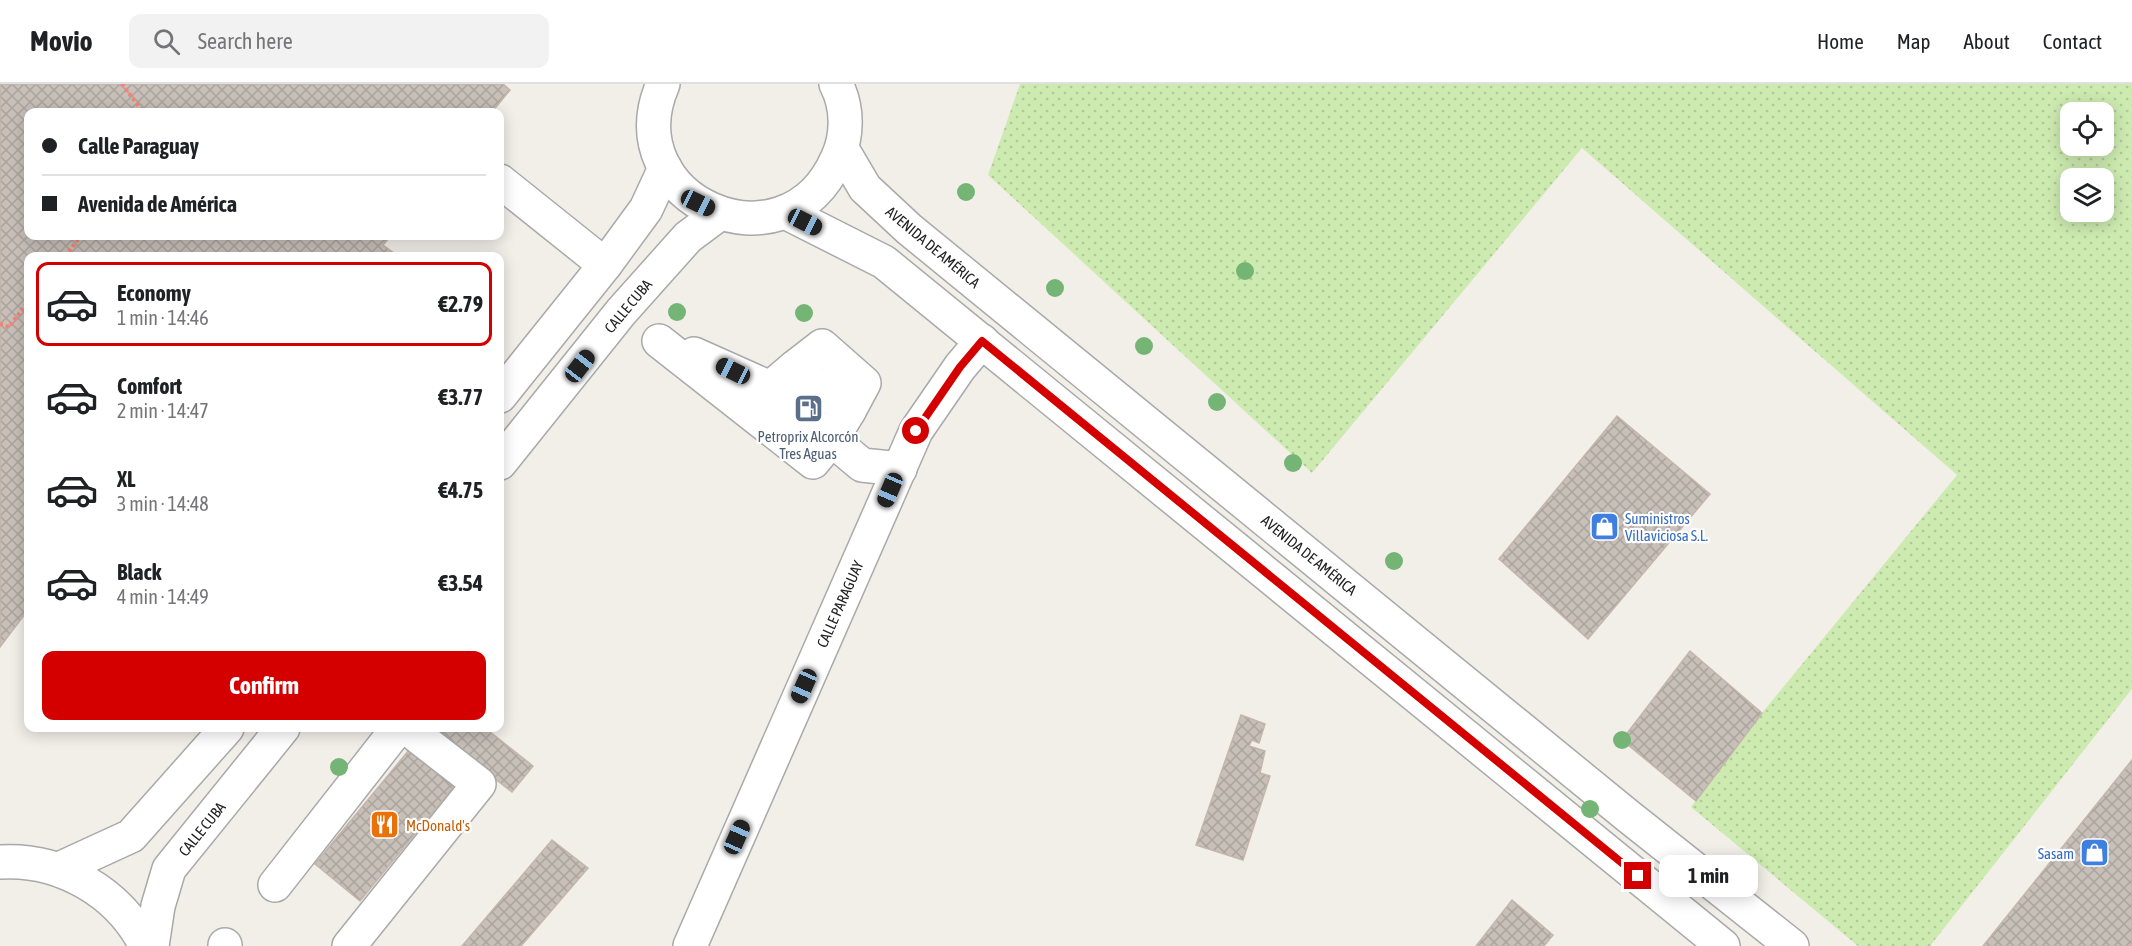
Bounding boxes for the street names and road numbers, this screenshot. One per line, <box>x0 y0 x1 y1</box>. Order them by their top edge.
street label: AVENIDA DE AMÉRICA <box>883 203 984 292</box>
street label: CALLE CUBA <box>601 275 656 336</box>
street label: AVENIDA DE AMÉRICA <box>1258 511 1360 599</box>
street label: CALLE PARAGUAY <box>813 558 867 650</box>
street label: CALLE CUBA <box>175 798 229 859</box>

